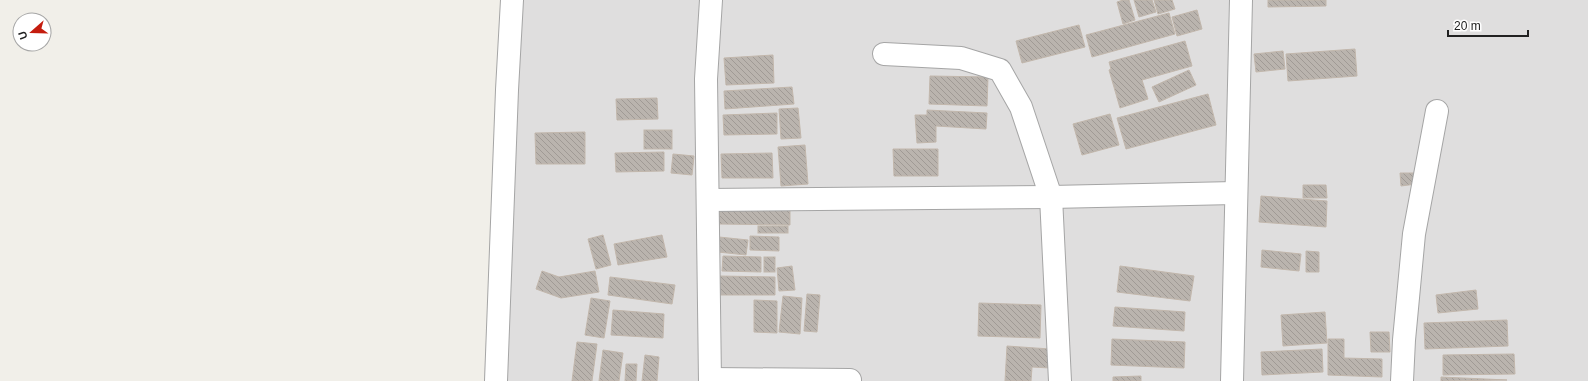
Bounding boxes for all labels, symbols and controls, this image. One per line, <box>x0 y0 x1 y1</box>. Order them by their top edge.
north arrow <box>12 12 52 52</box>
scale bar <box>1448 12 1528 38</box>
text: 20 m <box>1454 19 1481 33</box>
text: U <box>16 30 30 41</box>

